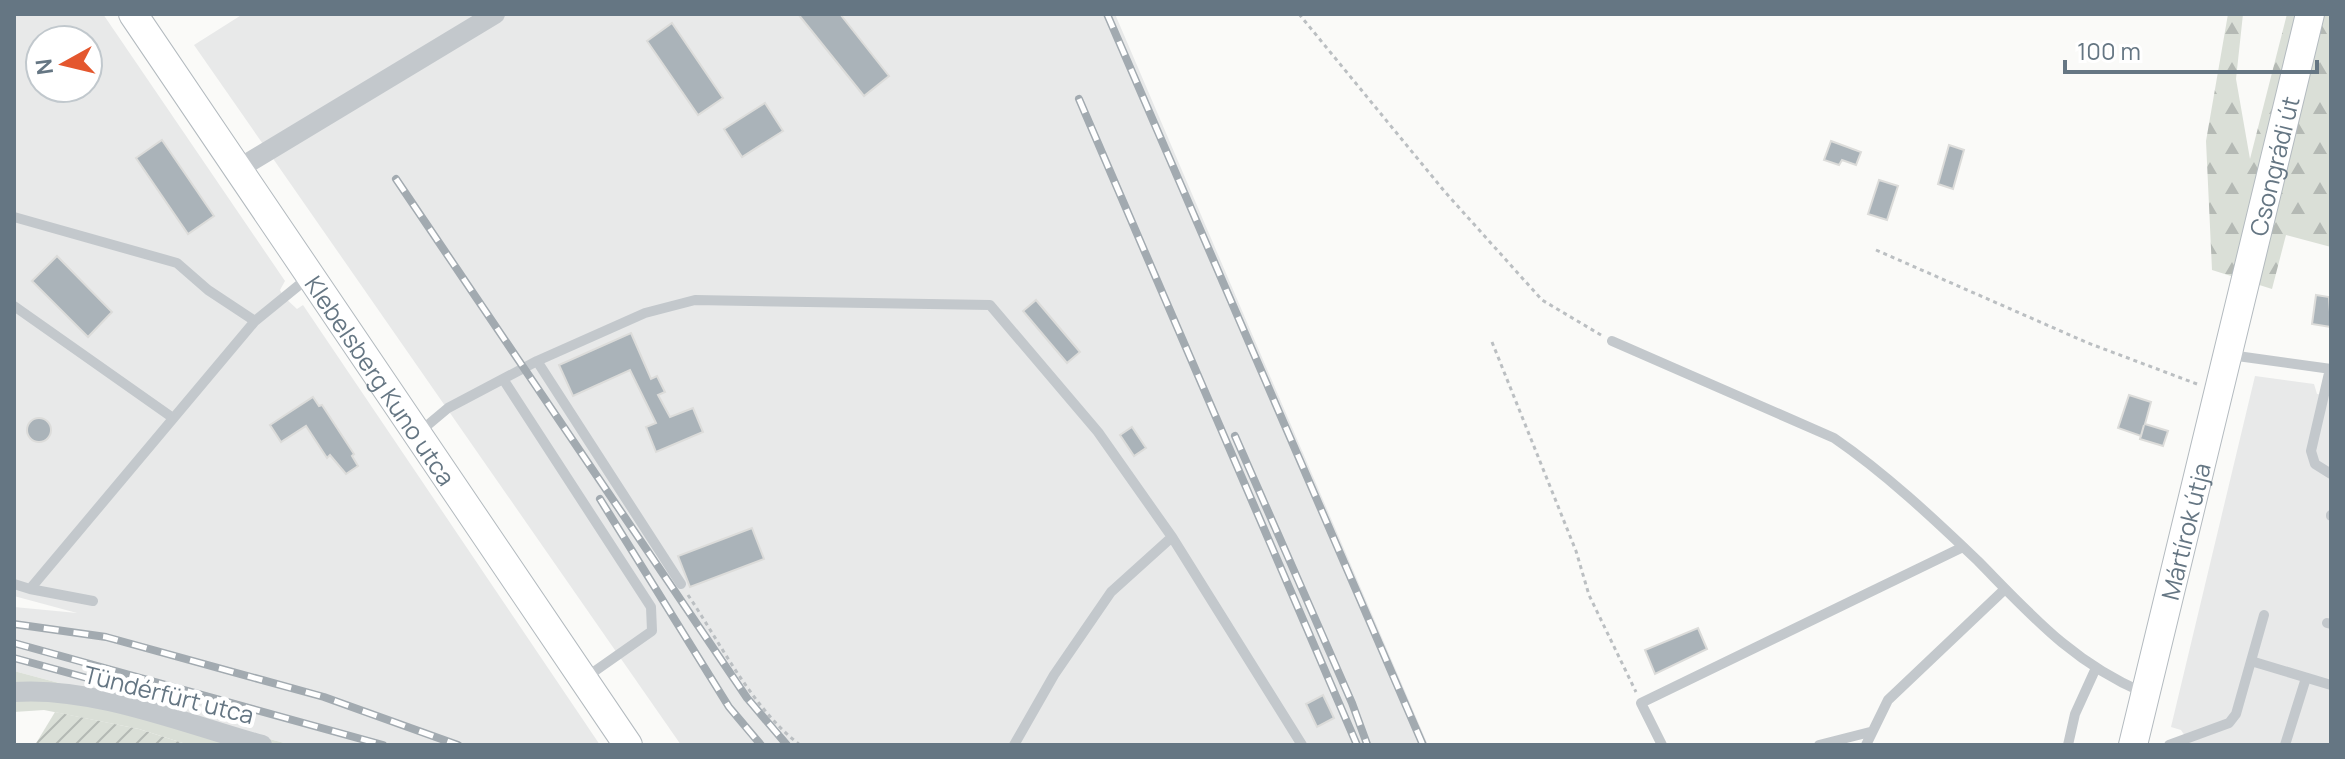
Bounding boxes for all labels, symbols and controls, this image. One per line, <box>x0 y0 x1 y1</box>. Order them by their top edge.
north arrow <box>24 24 104 104</box>
scale bar <box>2065 24 2317 74</box>
text: 100 m <box>2077 34 2141 67</box>
text: N <box>28 57 60 77</box>
street label: Csongrádi út <box>2240 93 2306 239</box>
street label: Klebelsberg Kuno utca <box>298 269 464 491</box>
street label: Mártírok útja <box>2152 459 2217 603</box>
street label: Tündérfürt utca <box>80 657 258 731</box>

